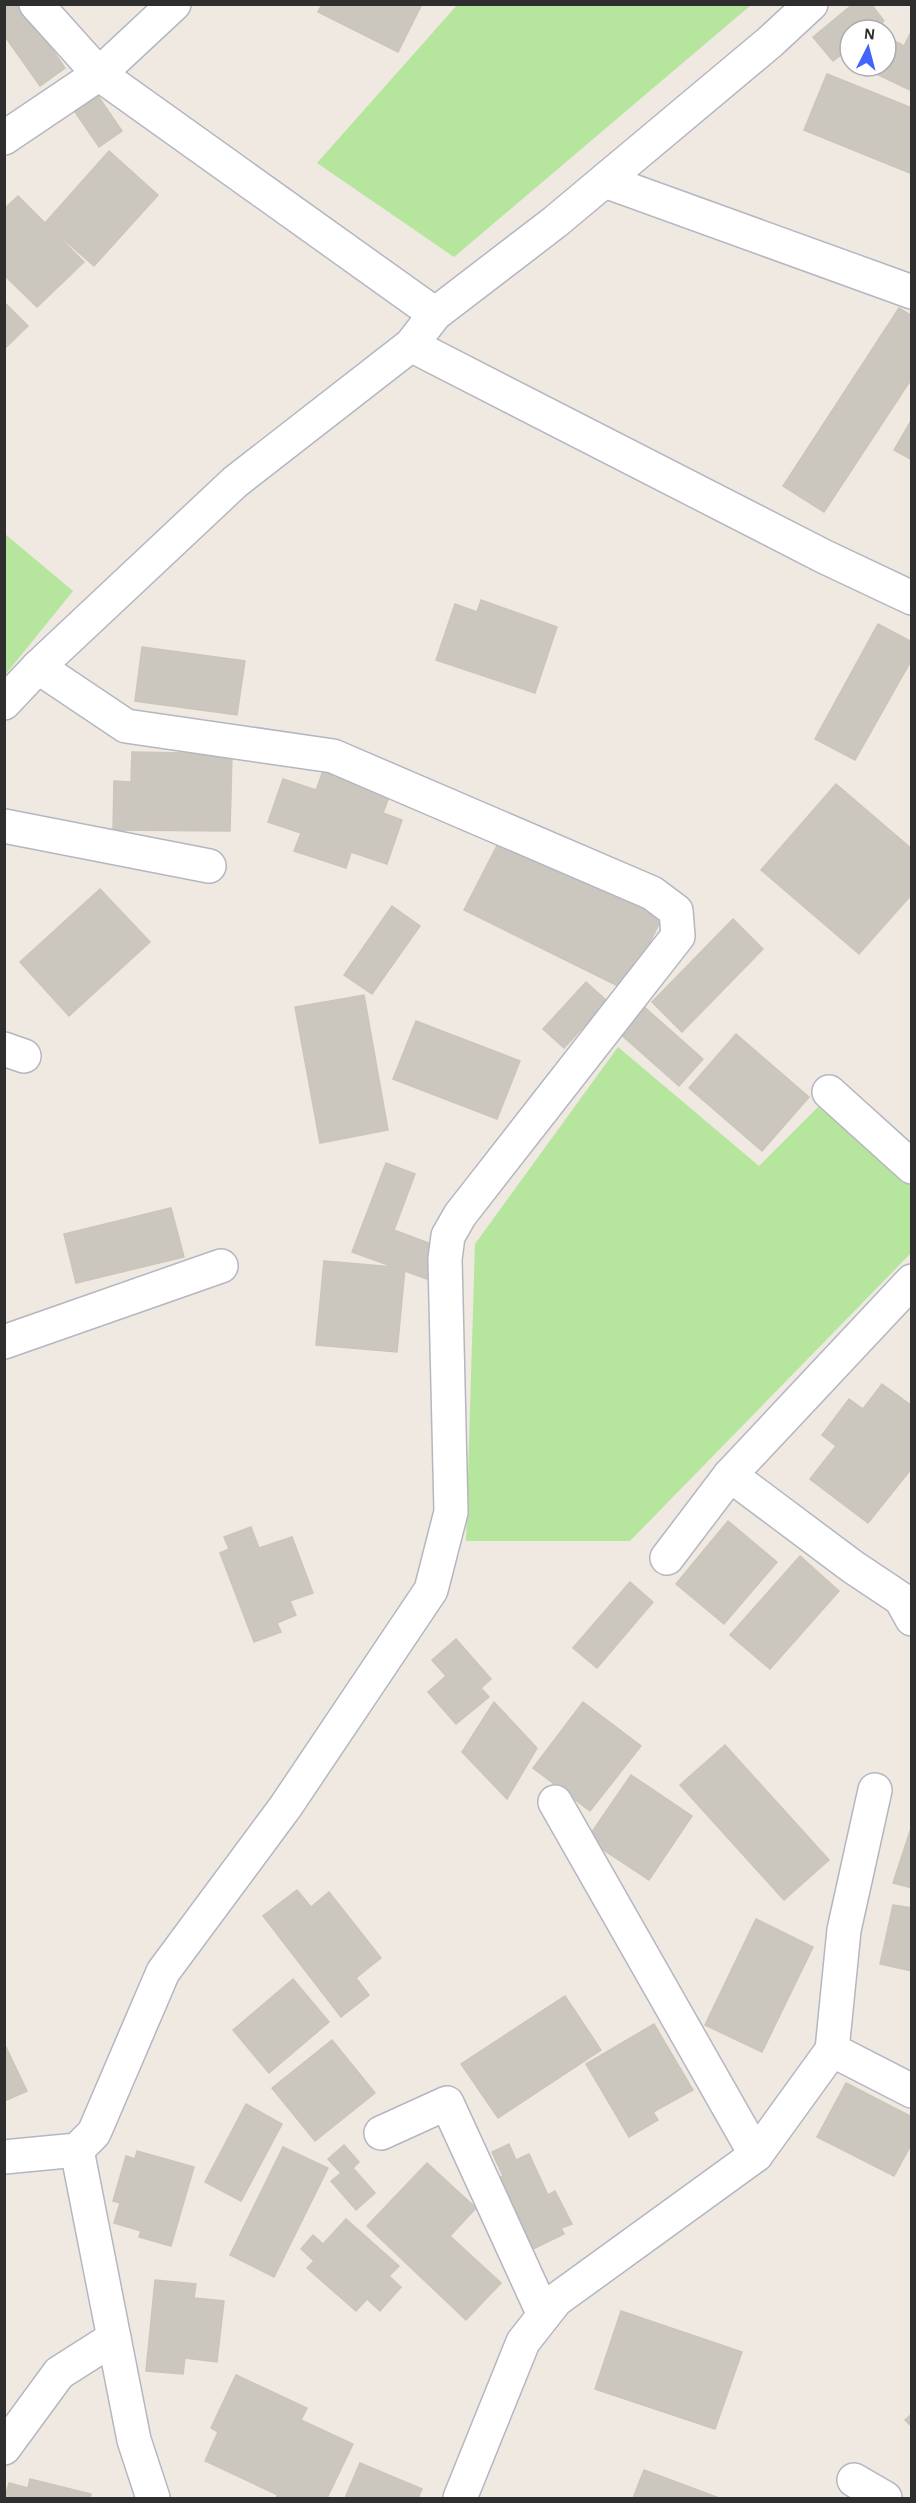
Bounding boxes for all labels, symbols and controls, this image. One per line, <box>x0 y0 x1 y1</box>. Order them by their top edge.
north arrow <box>838 18 898 78</box>
text: N <box>863 26 876 43</box>

